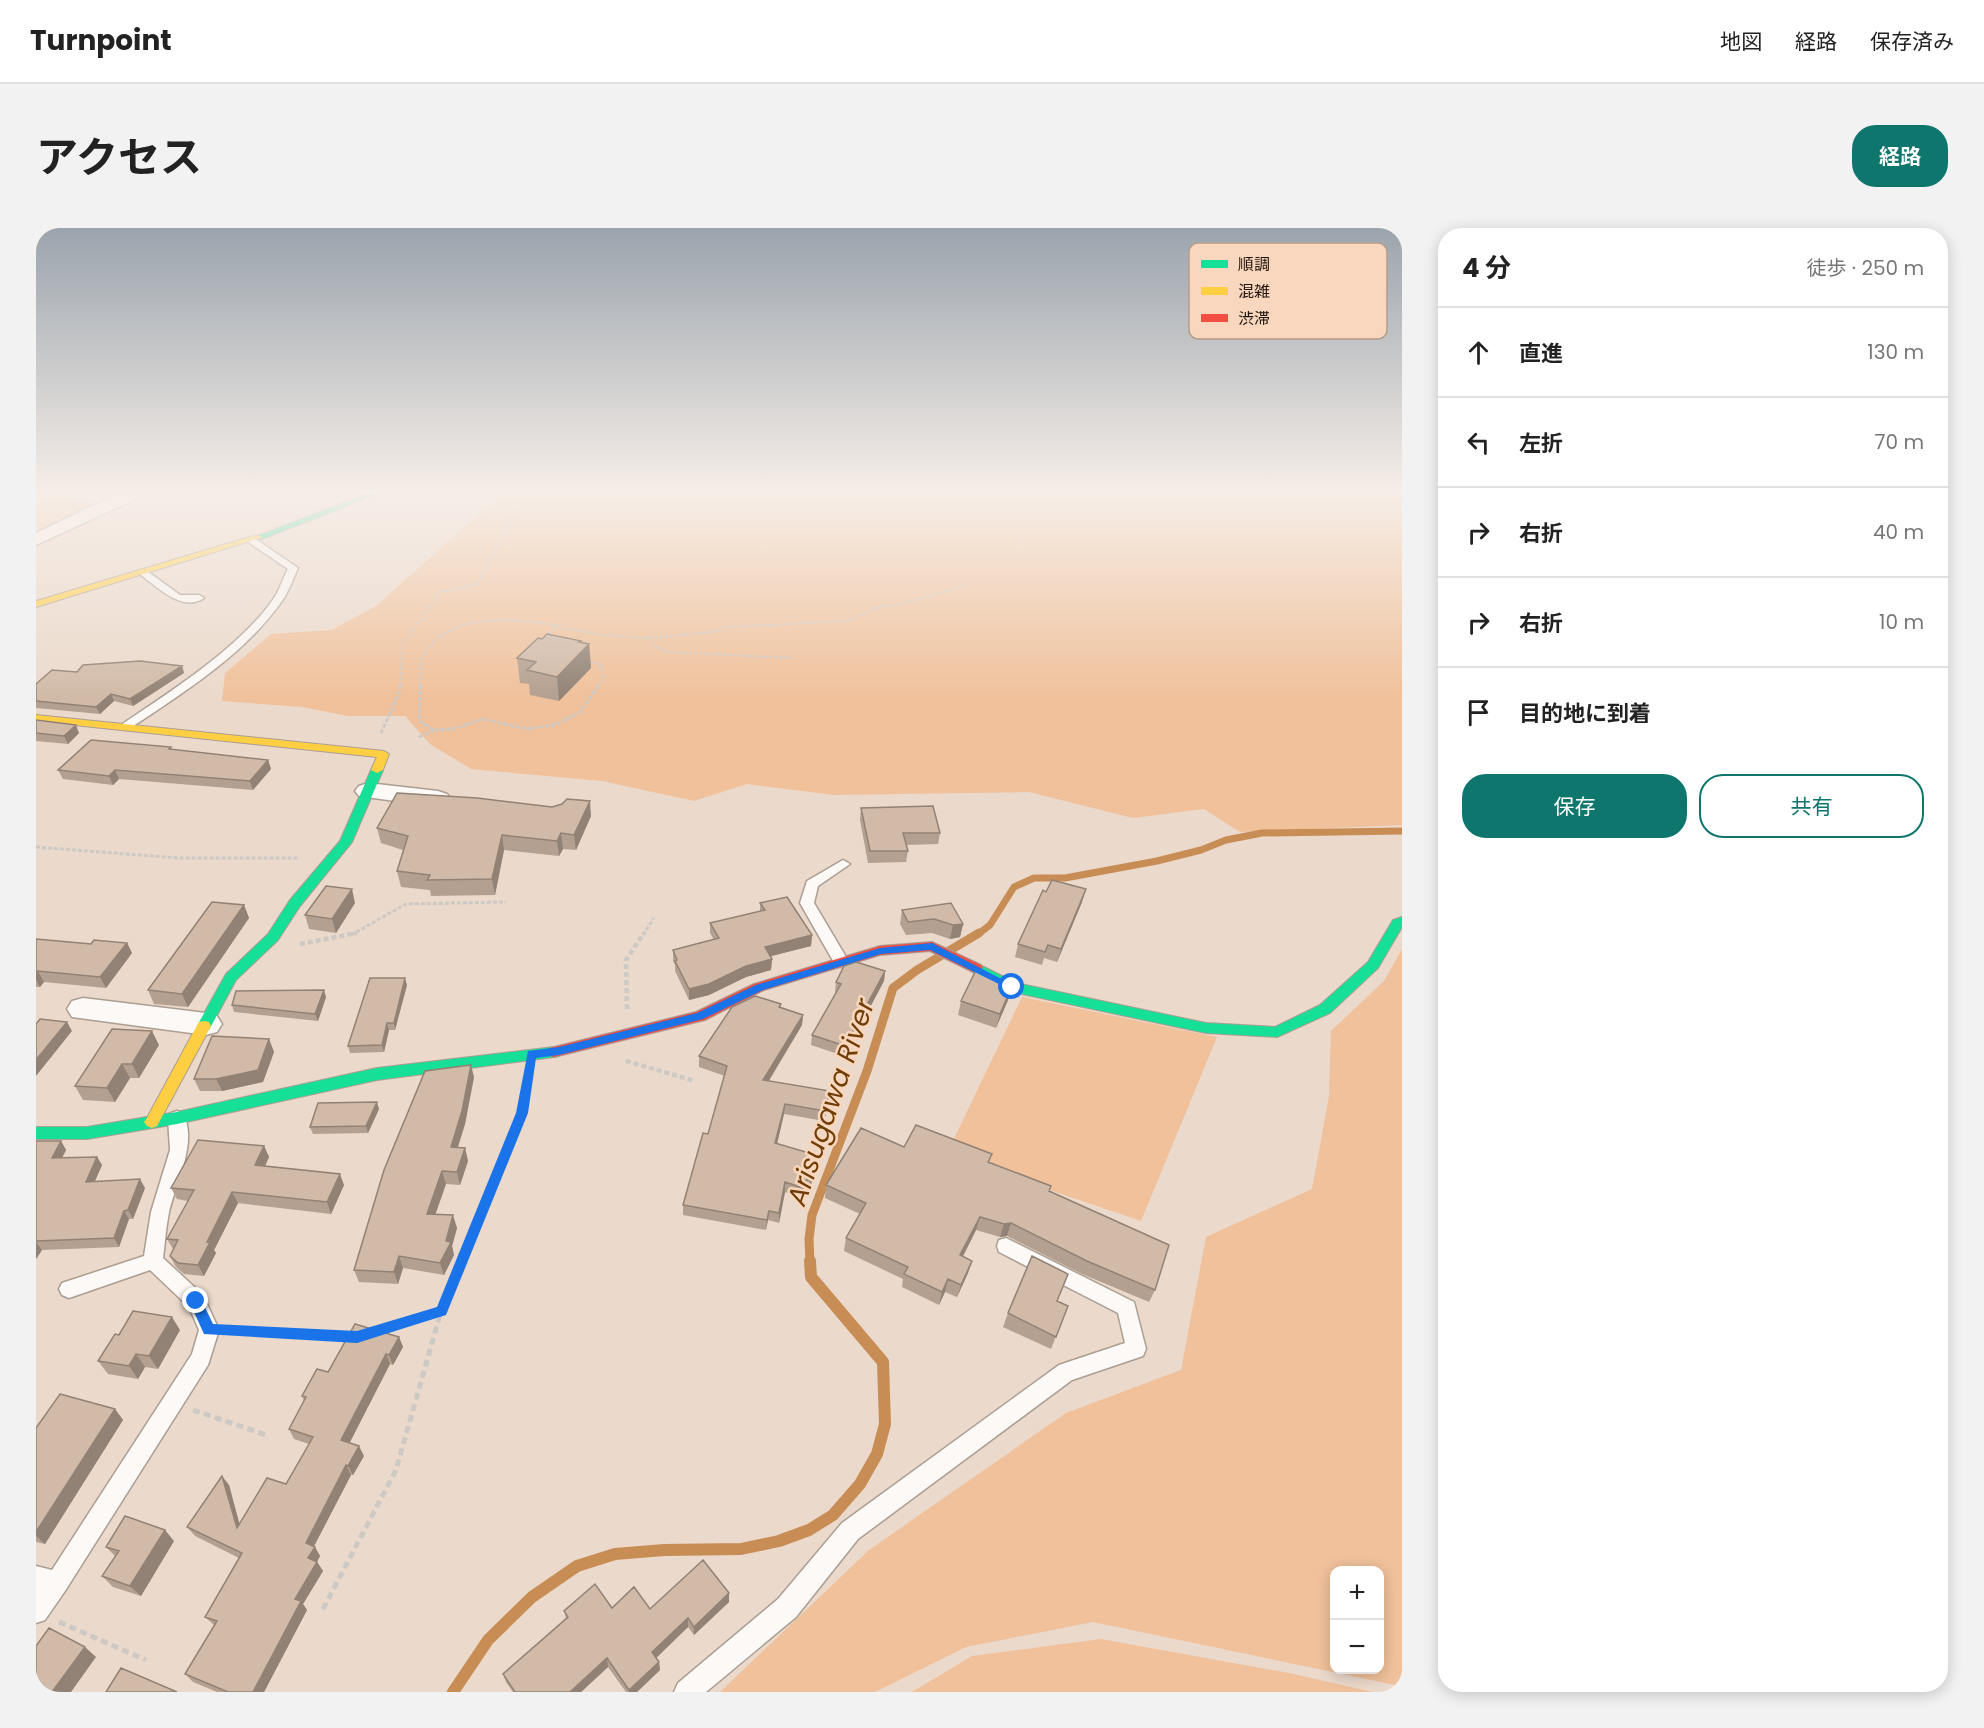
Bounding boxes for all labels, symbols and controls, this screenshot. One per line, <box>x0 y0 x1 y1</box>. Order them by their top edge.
text: Turnpoint <box>30 21 172 60</box>
text: 地図 <box>1720 27 1762 56</box>
text: 経路 <box>1795 27 1837 56</box>
text: 保存済み <box>1870 27 1954 56</box>
button: 経路 <box>1852 125 1948 187</box>
text: アクセス <box>36 128 202 187</box>
legend <box>1189 243 1387 339</box>
text: 4 分 <box>1462 250 1511 286</box>
text: 順調 <box>1238 253 1270 276</box>
text: 徒歩 · 250 m <box>1807 254 1924 282</box>
text: 混雑 <box>1238 280 1270 303</box>
text: 渋滞 <box>1238 307 1270 330</box>
icon: ahead <box>1462 336 1495 369</box>
text: 直進 <box>1519 338 1563 369</box>
text: 130 m <box>1867 338 1924 366</box>
icon: left <box>1462 426 1495 459</box>
text: 左折 <box>1519 428 1563 459</box>
text: 70 m <box>1875 428 1924 456</box>
icon: right <box>1462 516 1495 549</box>
text: 右折 <box>1519 518 1563 549</box>
text: 40 m <box>1873 518 1924 546</box>
icon: right <box>1462 606 1495 639</box>
text: 右折 <box>1519 608 1563 639</box>
text: 10 m <box>1879 608 1924 636</box>
icon: arrive <box>1462 696 1495 729</box>
text: 目的地に到着 <box>1519 698 1651 729</box>
button: 保存 <box>1462 774 1687 838</box>
button: 共有 <box>1699 774 1924 838</box>
route start <box>998 973 1024 999</box>
water label: Arisugawa River <box>778 993 884 1211</box>
route end <box>182 1287 208 1313</box>
map controls <box>1330 1566 1384 1674</box>
button: + <box>1330 1566 1384 1620</box>
button: − <box>1330 1620 1384 1674</box>

